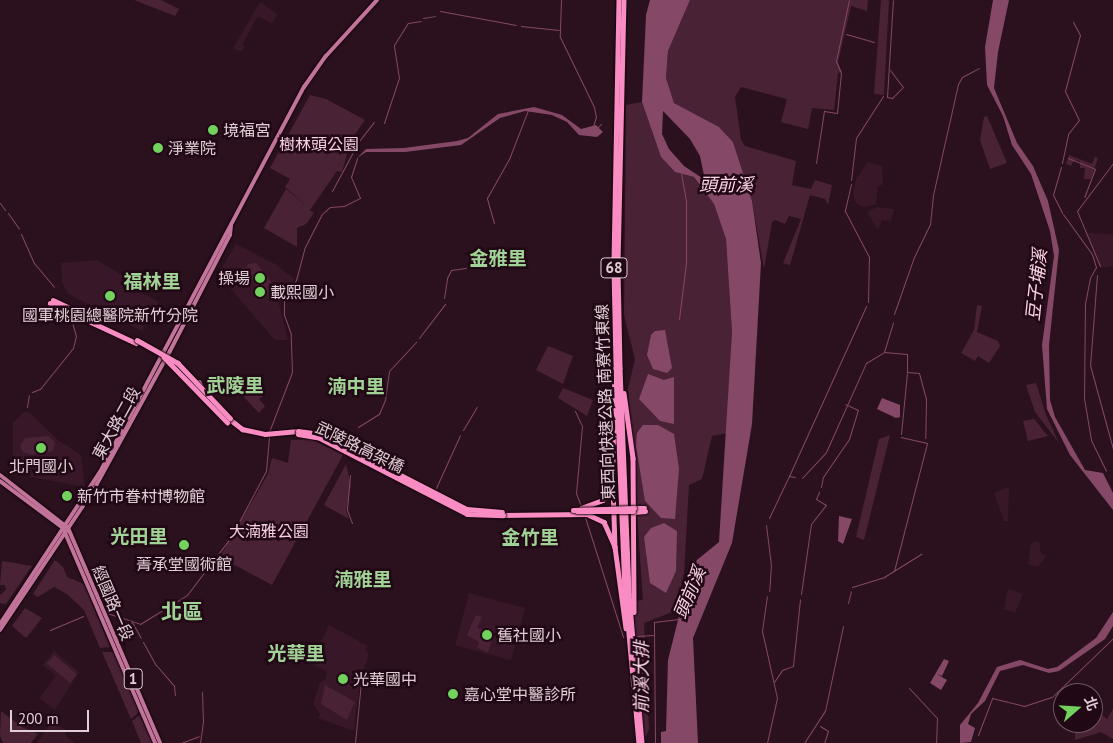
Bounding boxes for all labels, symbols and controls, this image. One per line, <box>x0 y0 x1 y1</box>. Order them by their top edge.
place label: 境福宮 <box>223 120 271 140</box>
marker: 境福宮 <box>207 124 219 136</box>
park label: 樹林頭公園 <box>279 134 359 154</box>
place label: 淨業院 <box>168 138 216 158</box>
marker: 淨業院 <box>152 142 164 154</box>
water label: 頭前溪 <box>699 174 753 196</box>
district label: 金雅里 <box>470 248 526 270</box>
water label: 豆子埔溪 <box>1022 248 1052 322</box>
road number: 68 <box>600 256 628 280</box>
place label: 操場 <box>218 268 250 288</box>
district label: 福林里 <box>124 271 180 293</box>
marker: 操場 <box>254 272 266 284</box>
place label: 載熙國小 <box>270 282 334 302</box>
marker: 載熙國小 <box>254 286 266 298</box>
marker: 國軍桃園總醫院新竹分院 <box>103 289 117 303</box>
street label: 東西向快速公路 南寮竹東線 <box>592 304 618 500</box>
place label: 國軍桃園總醫院新竹分院 <box>22 305 198 325</box>
district label: 武陵里 <box>207 375 263 397</box>
district label: 湳中里 <box>328 376 384 398</box>
street label: 東大路二段 <box>88 383 144 463</box>
street label: 武陵路高架橋 <box>313 417 407 477</box>
marker: 北門國小 <box>35 442 47 454</box>
place label: 北門國小 <box>9 456 73 476</box>
place label: 新竹市眷村博物館 <box>77 486 205 506</box>
marker: 新竹市眷村博物館 <box>61 490 73 502</box>
park label: 大湳雅公園 <box>229 521 309 541</box>
district label: 光田里 <box>111 526 167 548</box>
district label: 金竹里 <box>502 527 558 549</box>
marker: 菁承堂國術館 <box>177 538 191 552</box>
place label: 菁承堂國術館 <box>136 554 232 574</box>
street label: 經國路一段 <box>89 562 137 644</box>
water label: 頭前溪 <box>670 564 710 622</box>
district label: 湳雅里 <box>335 569 391 591</box>
district label: 北區 <box>161 599 203 625</box>
place label: 舊社國小 <box>497 625 561 645</box>
marker: 舊社國小 <box>481 629 493 641</box>
water label: 前溪大排 <box>631 641 653 713</box>
district label: 光華里 <box>268 643 324 665</box>
road number: 1 <box>123 666 143 692</box>
place label: 光華國中 <box>353 669 417 689</box>
marker: 光華國中 <box>337 673 349 685</box>
north arrow <box>1053 683 1103 733</box>
place label: 嘉心堂中醫診所 <box>464 684 576 704</box>
marker: 嘉心堂中醫診所 <box>446 687 460 701</box>
text: 北 <box>1080 694 1102 713</box>
scale bar <box>12 700 91 732</box>
text: 200 m <box>18 709 59 728</box>

